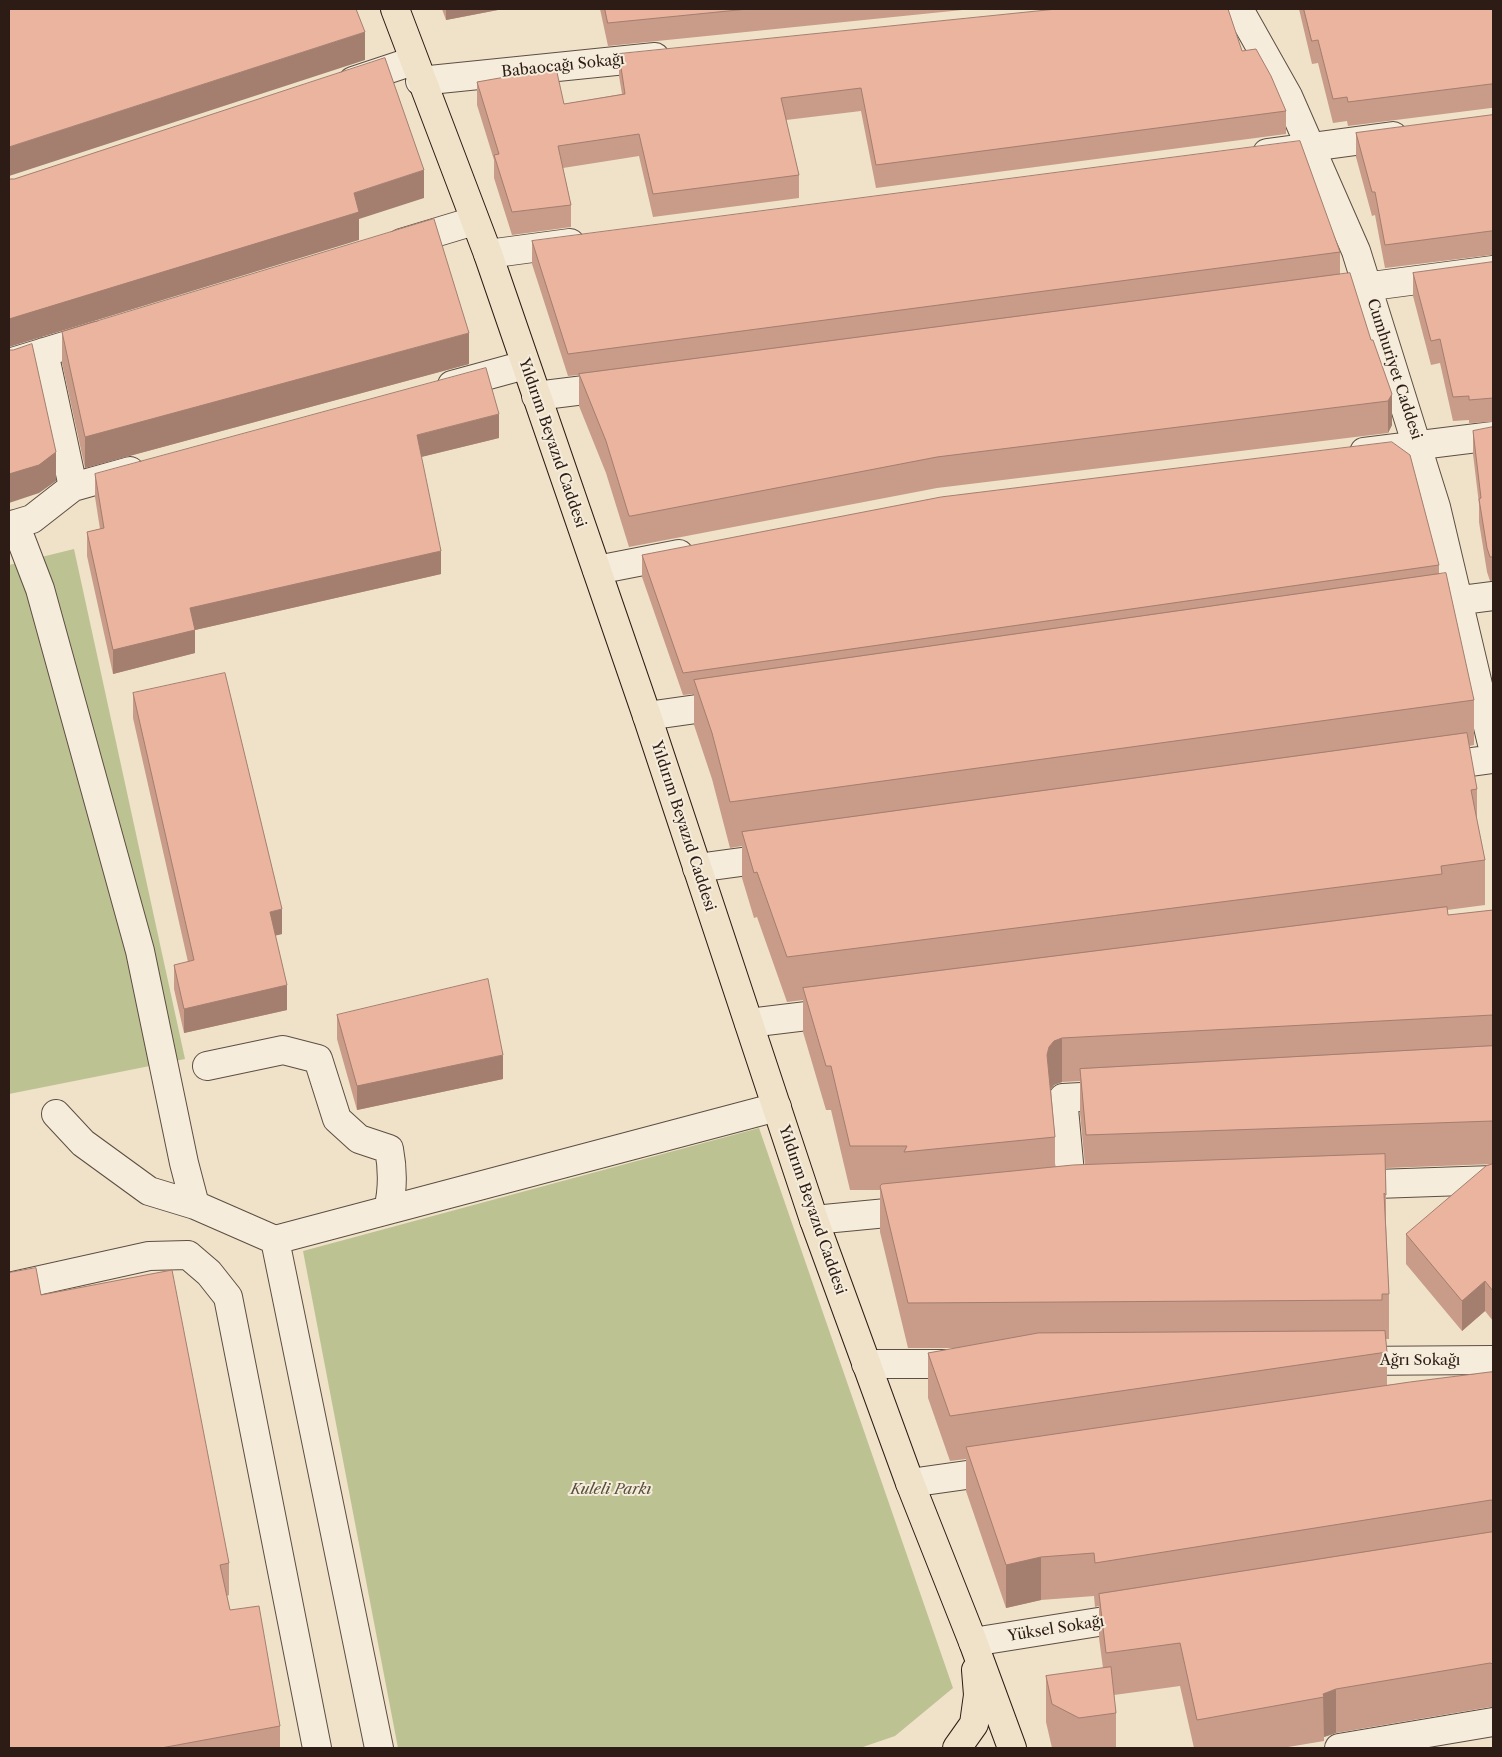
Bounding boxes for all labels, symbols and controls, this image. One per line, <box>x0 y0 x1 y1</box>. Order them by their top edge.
street label: Babaocağı Sokağı <box>501 51 625 81</box>
street label: Cumhuriyet Caddesi <box>1363 296 1425 442</box>
street label: Yıldırım Beyazıd Caddesi <box>515 356 589 530</box>
street label: Yıldırım Beyazıd Caddesi <box>647 739 719 913</box>
street label: Yıldırım Beyazıd Caddesi <box>775 1123 849 1297</box>
street label: Ağrı Sokağı <box>1380 1352 1460 1370</box>
park label: Kuleli Parkı <box>571 1481 651 1499</box>
street label: Yüksel Sokağı <box>1007 1612 1105 1646</box>

